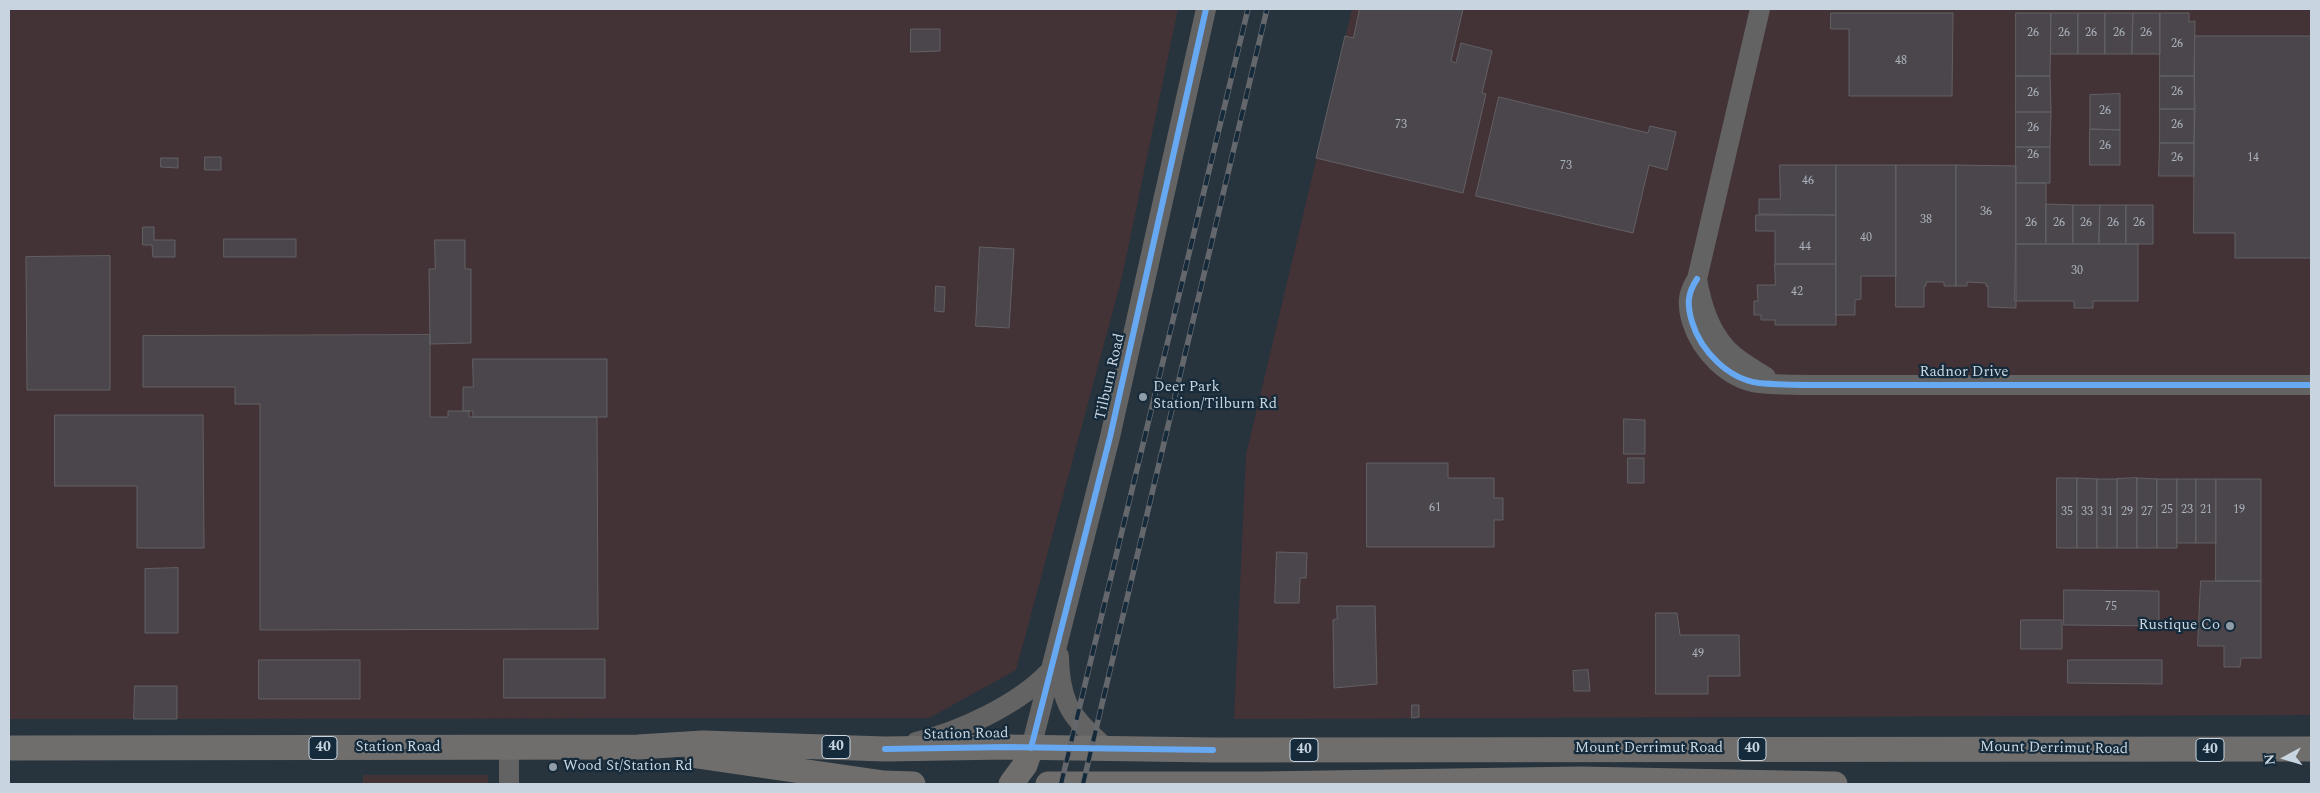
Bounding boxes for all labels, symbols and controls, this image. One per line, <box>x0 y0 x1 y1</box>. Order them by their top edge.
house number: 26 <box>2027 27 2039 41</box>
house number: 26 <box>2058 27 2070 41</box>
house number: 26 <box>2085 27 2097 41</box>
house number: 26 <box>2113 27 2125 41</box>
house number: 26 <box>2140 27 2152 41</box>
house number: 26 <box>2171 38 2183 52</box>
house number: 48 <box>1895 55 1907 69</box>
house number: 26 <box>2171 86 2183 100</box>
house number: 26 <box>2027 87 2039 101</box>
house number: 26 <box>2099 105 2111 119</box>
house number: 73 <box>1395 119 1407 133</box>
house number: 26 <box>2171 119 2183 133</box>
house number: 26 <box>2027 122 2039 136</box>
house number: 26 <box>2099 140 2111 154</box>
house number: 26 <box>2027 149 2039 163</box>
house number: 26 <box>2171 152 2183 166</box>
house number: 14 <box>2247 152 2259 166</box>
house number: 73 <box>1560 160 1572 174</box>
house number: 46 <box>1802 175 1814 189</box>
house number: 36 <box>1980 206 1992 220</box>
house number: 38 <box>1920 214 1932 228</box>
house number: 26 <box>2025 217 2037 231</box>
house number: 26 <box>2053 217 2065 231</box>
house number: 26 <box>2080 217 2092 231</box>
house number: 26 <box>2107 217 2119 231</box>
house number: 26 <box>2133 217 2145 231</box>
house number: 40 <box>1860 232 1872 246</box>
house number: 44 <box>1799 241 1811 255</box>
house number: 30 <box>2071 265 2083 279</box>
house number: 42 <box>1791 286 1803 300</box>
street label: Tilburn Road <box>1092 332 1130 422</box>
street label: Radnor Drive <box>1919 364 2009 382</box>
place label: Deer Park Station/Tilburn Rd <box>1153 379 1277 414</box>
marker: Deer Park Station/Tilburn Rd <box>1137 391 1149 403</box>
house number: 61 <box>1429 502 1441 516</box>
house number: 25 <box>2161 504 2173 518</box>
house number: 23 <box>2181 504 2193 518</box>
house number: 21 <box>2200 504 2212 518</box>
house number: 19 <box>2233 504 2245 518</box>
house number: 35 <box>2061 506 2073 520</box>
house number: 33 <box>2081 506 2093 520</box>
house number: 31 <box>2101 506 2113 520</box>
house number: 29 <box>2121 506 2133 520</box>
house number: 27 <box>2141 506 2153 520</box>
house number: 75 <box>2105 601 2117 615</box>
place label: Rustique Co <box>2139 617 2220 635</box>
marker: Rustique Co <box>2224 620 2236 632</box>
house number: 49 <box>1692 648 1704 662</box>
street label: Station Road <box>923 725 1009 745</box>
north arrow <box>2260 733 2310 783</box>
road number: 40 <box>309 736 337 760</box>
road number: 40 <box>822 736 850 759</box>
road number: 40 <box>1290 738 1318 762</box>
road number: 40 <box>1738 738 1766 761</box>
road number: 40 <box>2196 738 2224 762</box>
street label: Station Road <box>355 739 441 757</box>
street label: Mount Derrimut Road <box>1980 739 2128 759</box>
street label: Mount Derrimut Road <box>1575 740 1723 758</box>
text: N <box>2259 753 2281 766</box>
place label: Wood St/Station Rd <box>563 758 693 776</box>
marker: Wood St/Station Rd <box>547 761 559 773</box>

